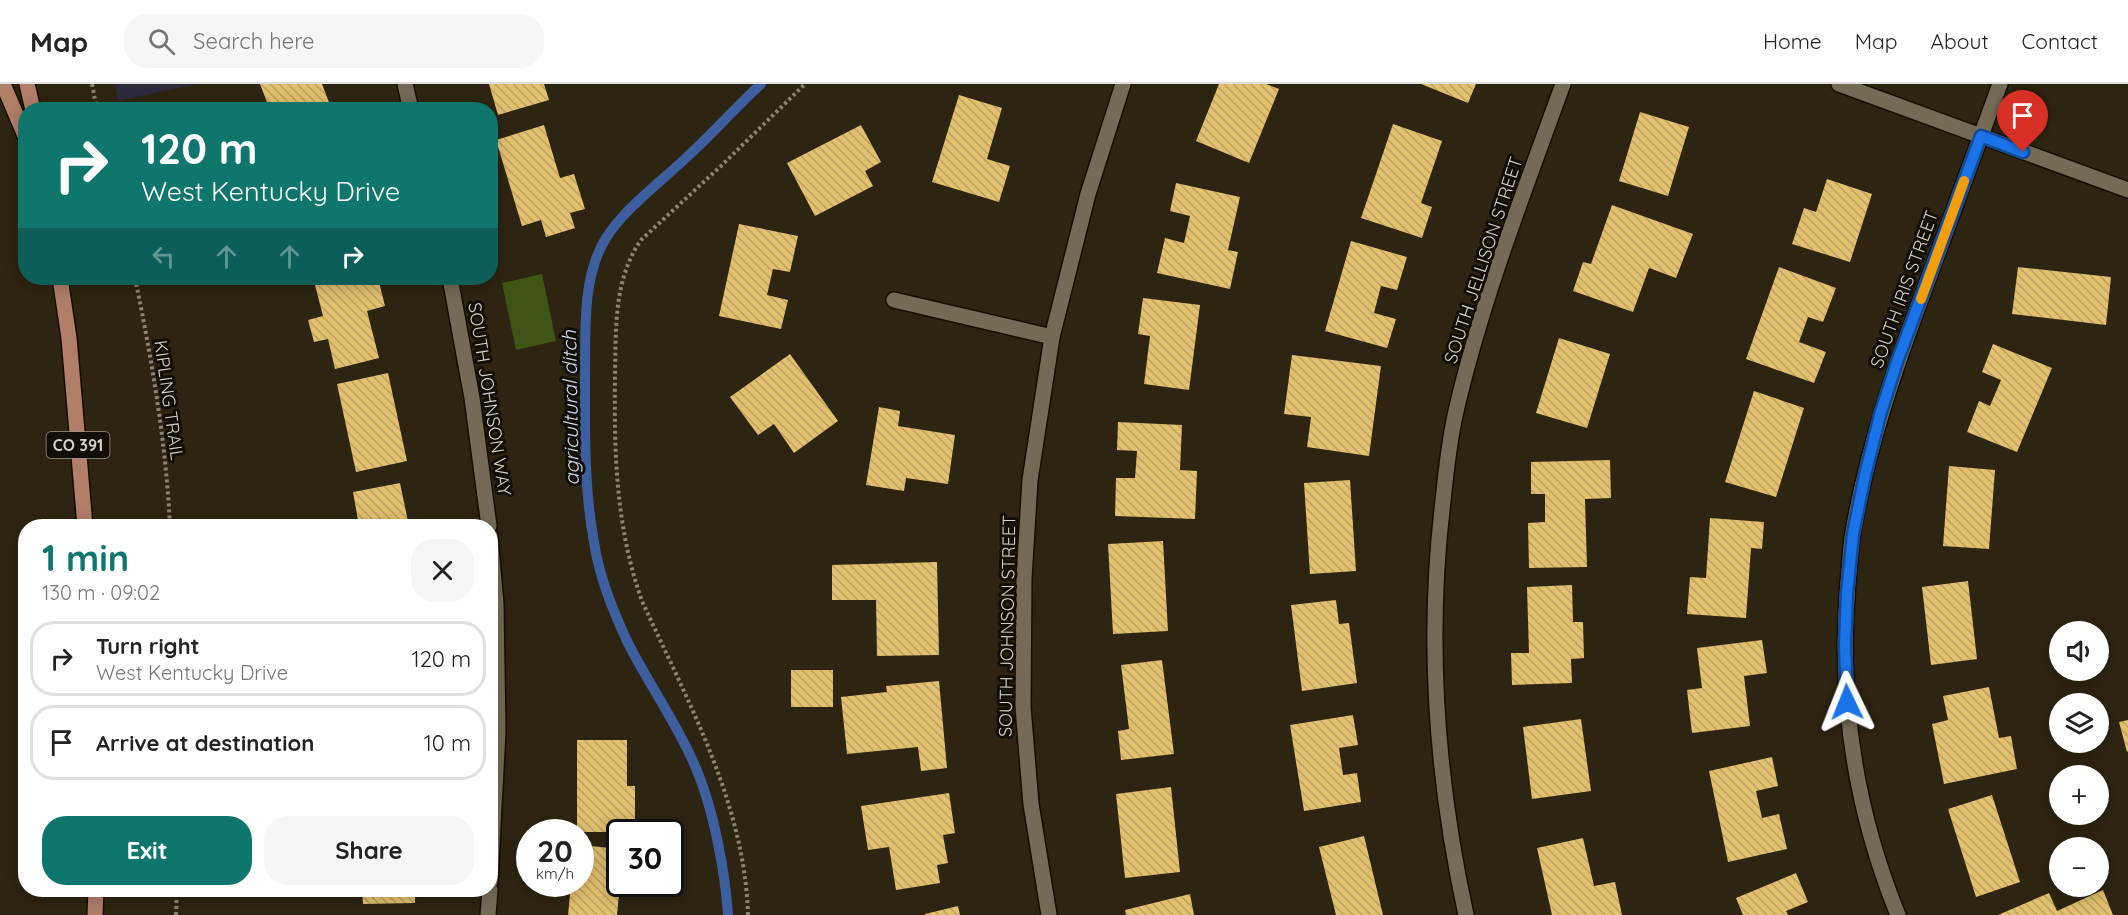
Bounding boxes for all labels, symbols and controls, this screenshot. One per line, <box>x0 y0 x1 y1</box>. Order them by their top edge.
search box <box>124 14 544 68</box>
text: Map <box>30 24 88 59</box>
icon: search <box>145 25 178 58</box>
text: Search here <box>193 27 315 55</box>
text: Home <box>1763 28 1822 54</box>
text: Map <box>1855 28 1898 54</box>
text: About <box>1931 28 1989 54</box>
text: Contact <box>2022 28 2098 54</box>
pin <box>1997 90 2048 152</box>
icon: arrive <box>2006 99 2039 132</box>
text: 120 m <box>141 122 258 175</box>
icon: right <box>42 126 120 204</box>
street label: SOUTH JELLISON STREET <box>1439 154 1527 366</box>
text: West Kentucky Drive <box>141 174 400 208</box>
street label: SOUTH IRIS STREET <box>1865 207 1943 371</box>
icon: left <box>147 240 180 273</box>
icon: ahead <box>210 240 243 273</box>
icon: ahead <box>273 240 306 273</box>
icon: right <box>336 240 369 273</box>
street label: SOUTH JOHNSON WAY <box>463 301 517 497</box>
water label: agricultural ditch <box>556 329 584 486</box>
street label: KIPLING TRAIL <box>149 339 189 462</box>
road number: CO 391 <box>46 432 110 458</box>
street label: SOUTH JOHNSON STREET <box>994 515 1020 737</box>
text: 1 min <box>42 535 129 580</box>
button: close <box>411 539 474 602</box>
text: 130 m · 09:02 <box>42 580 160 605</box>
map controls <box>2049 621 2109 897</box>
button: sound <box>2049 621 2109 681</box>
text: Turn right <box>96 632 200 660</box>
icon: right <box>45 642 78 675</box>
text: 120 m <box>412 645 471 673</box>
text: West Kentucky Drive <box>96 660 288 685</box>
position arrow <box>1815 670 1879 734</box>
button: layers <box>2049 693 2109 753</box>
icon: arrive <box>45 726 78 759</box>
text: Arrive at destination <box>96 729 314 757</box>
text: 10 m <box>424 729 471 757</box>
button: + <box>2049 765 2109 825</box>
button: Exit <box>42 816 252 885</box>
button: Share <box>264 816 474 885</box>
speed limit sign: 30 <box>606 819 684 897</box>
text: 20 <box>537 832 573 870</box>
button: − <box>2049 837 2109 897</box>
text: km/h <box>536 864 574 883</box>

